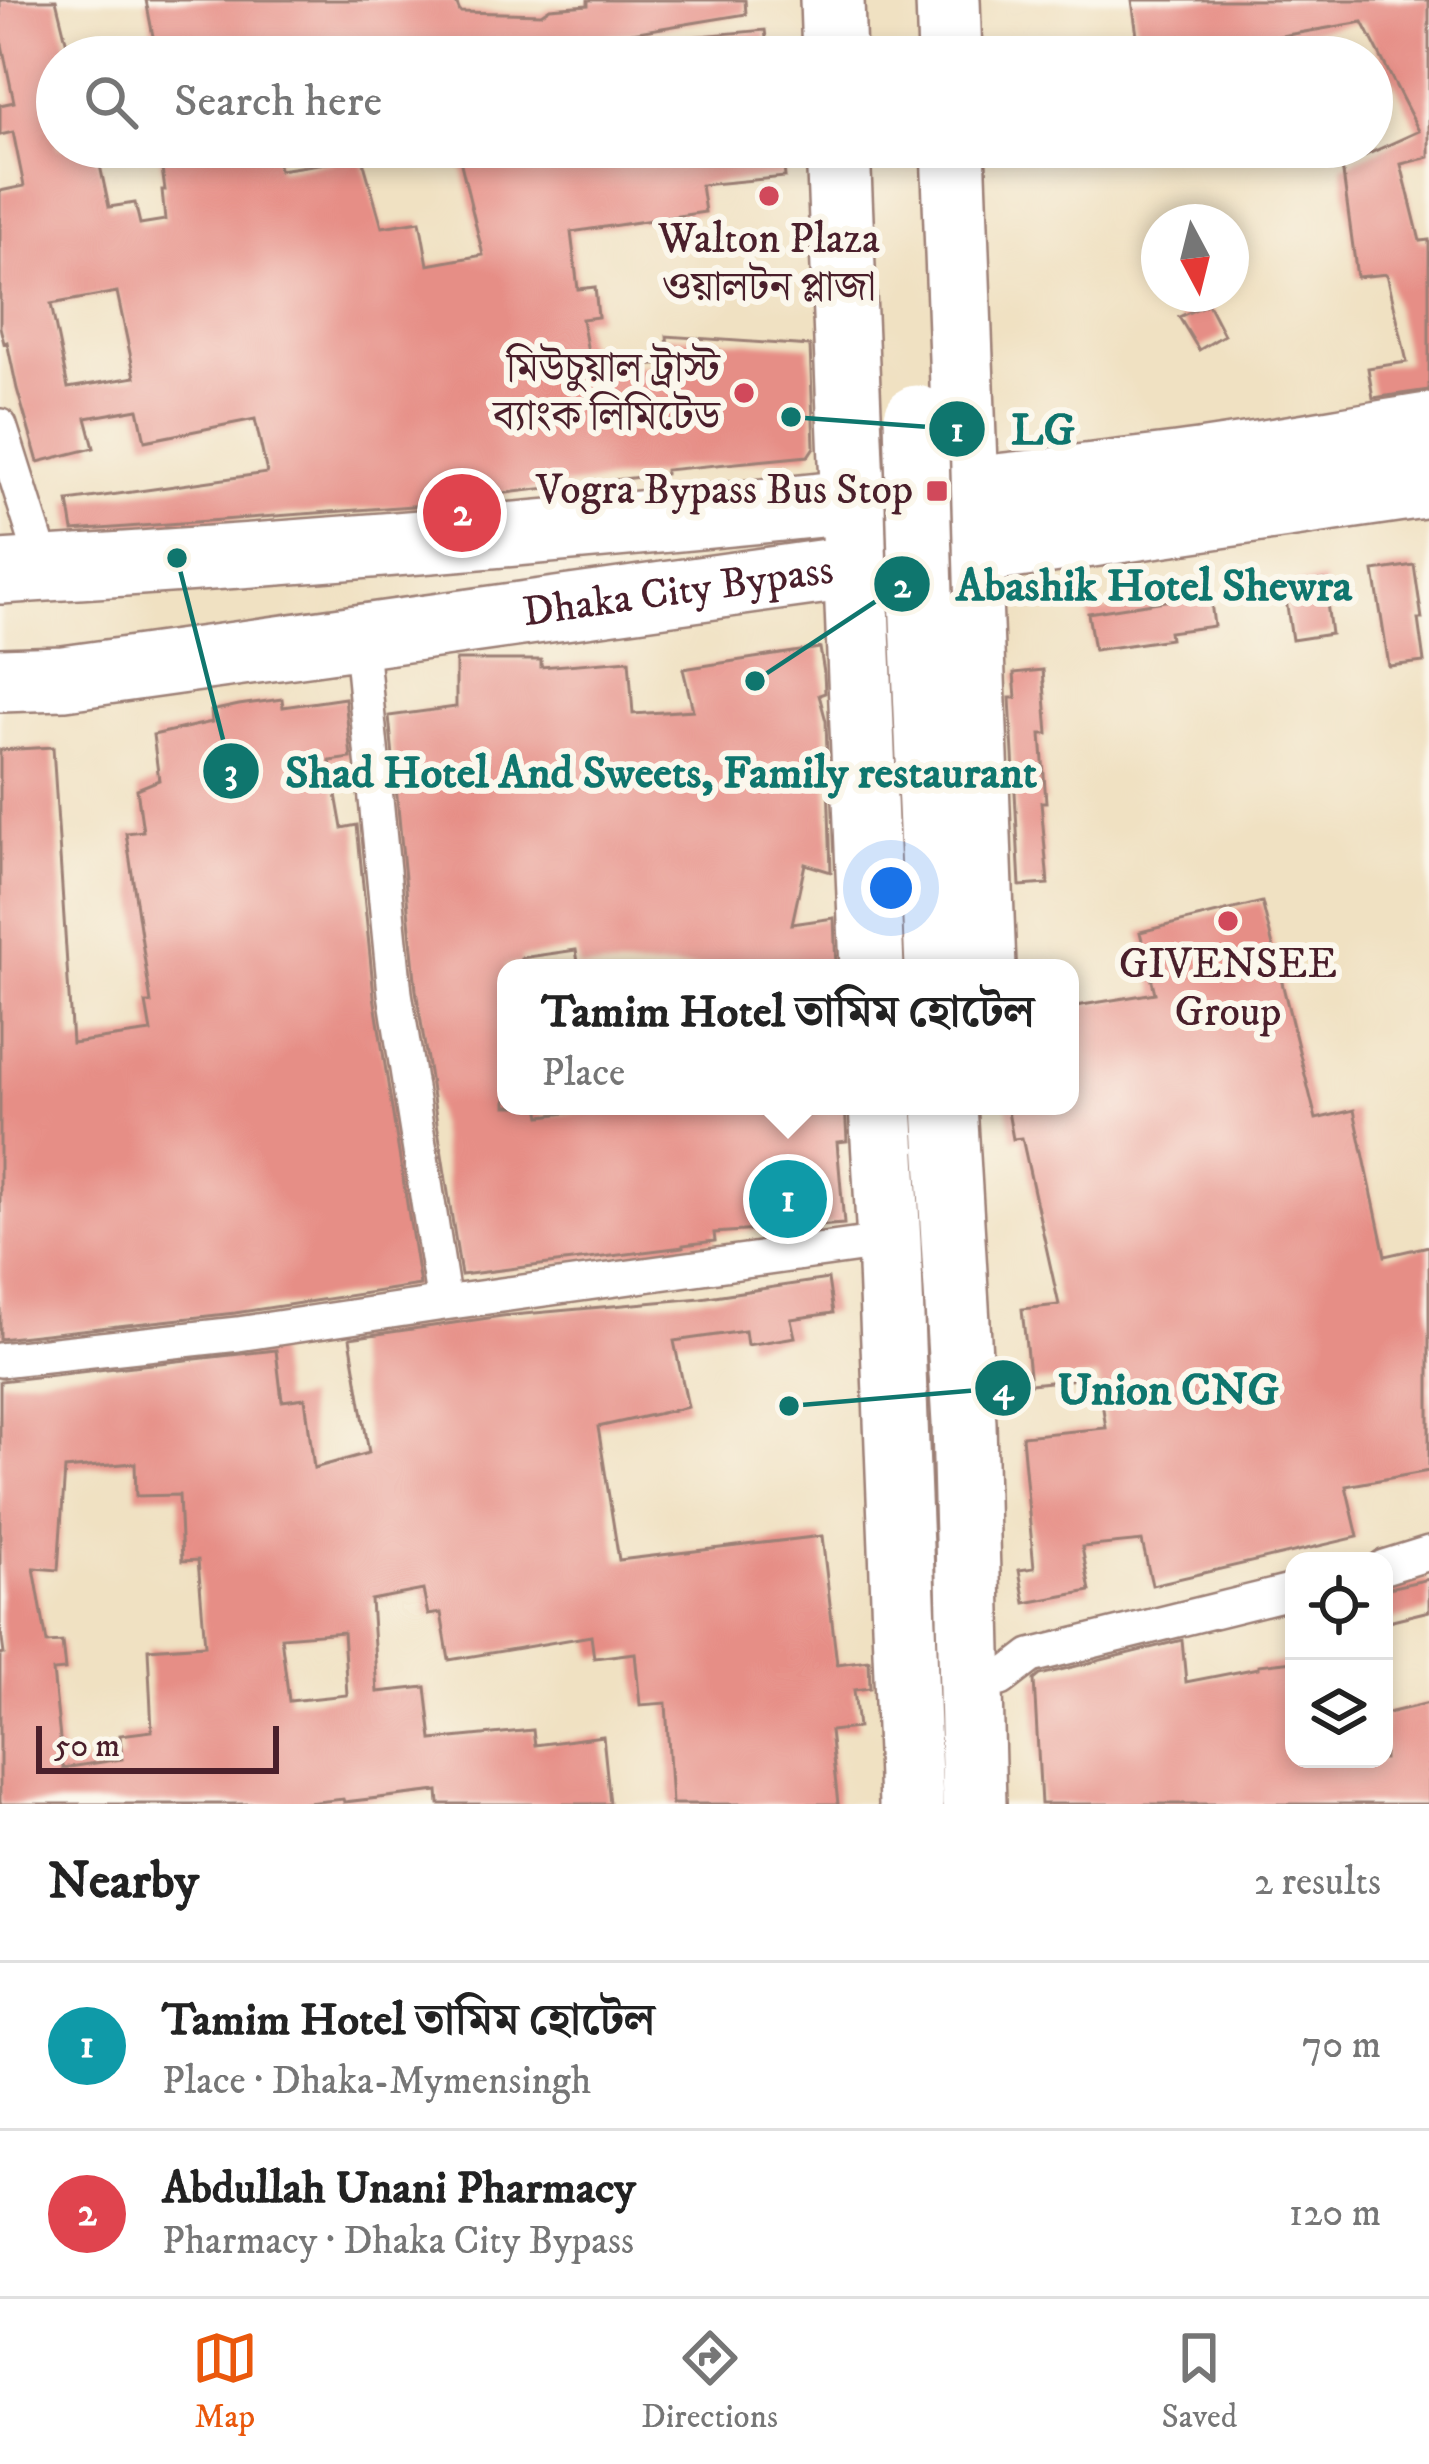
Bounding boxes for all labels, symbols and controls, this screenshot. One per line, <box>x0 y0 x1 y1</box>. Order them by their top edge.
search box <box>36 36 1393 168</box>
icon: search <box>78 69 144 135</box>
text: Search here <box>174 74 382 130</box>
marker: Walton Plaza ওয়ালটন প্লাজা <box>756 183 782 209</box>
north arrow <box>1141 204 1249 312</box>
place label: Walton Plaza ওয়ালটন প্লাজা <box>657 214 880 314</box>
place label: মিউচুয়াল ট্রাস্ট ব্যাংক লিমিটেড <box>491 343 722 443</box>
marker: মিউচুয়াল ট্রাস্ট ব্যাংক লিমিটেড <box>731 380 757 406</box>
callout: LG <box>927 388 1099 469</box>
text: LG <box>1011 403 1075 459</box>
text: 1 <box>950 408 964 453</box>
place label: Vogra Bypass Bus Stop <box>535 465 913 517</box>
pin: 2 <box>423 468 501 558</box>
marker: Vogra Bypass Bus Stop <box>924 478 950 504</box>
callout: Abashik Hotel Shewra <box>872 543 1376 624</box>
street label: Dhaka City Bypass <box>519 544 837 639</box>
text: Abashik Hotel Shewra <box>955 559 1353 615</box>
text: 2 <box>893 564 911 609</box>
callout: Shad Hotel And Sweets, Family restaurant <box>201 730 1061 811</box>
text: Shad Hotel And Sweets, Family restaurant <box>285 746 1038 802</box>
text: 3 <box>224 750 238 795</box>
your location <box>861 858 921 918</box>
marker: GIVENSEE Group <box>1215 908 1241 934</box>
place label: GIVENSEE Group <box>1119 939 1337 1039</box>
popup <box>497 959 1079 1115</box>
text: Tamim Hotel তামিম হোটেল <box>541 985 1035 1041</box>
text: Place <box>541 1049 625 1098</box>
pin: 1 <box>749 1154 827 1244</box>
callout: Union CNG <box>973 1347 1303 1428</box>
text: Union CNG <box>1057 1363 1279 1419</box>
text: 4 <box>993 1367 1015 1412</box>
map controls <box>1285 1552 1393 1768</box>
button: locate <box>1285 1552 1393 1660</box>
button: layers <box>1285 1660 1393 1768</box>
scale bar <box>36 1720 279 1773</box>
text: 50 m <box>54 1726 120 1767</box>
text: Nearby <box>48 1850 199 1914</box>
text: 2 results <box>1254 1858 1381 1907</box>
text: Tamim Hotel তামিম হোটেল <box>162 1993 655 2049</box>
text: 1 <box>80 2021 94 2070</box>
text: 70 m <box>1302 2021 1381 2070</box>
text: Place · Dhaka-Mymensingh <box>162 2057 591 2106</box>
text: Abdullah Unani Pharmacy <box>162 2161 636 2217</box>
text: 2 <box>77 2189 97 2238</box>
text: 120 m <box>1289 2189 1381 2238</box>
text: Pharmacy · Dhaka City Bypass <box>162 2217 634 2266</box>
tab: Map <box>192 2325 258 2438</box>
tab: Directions <box>641 2325 778 2438</box>
tab: Saved <box>1161 2325 1237 2438</box>

